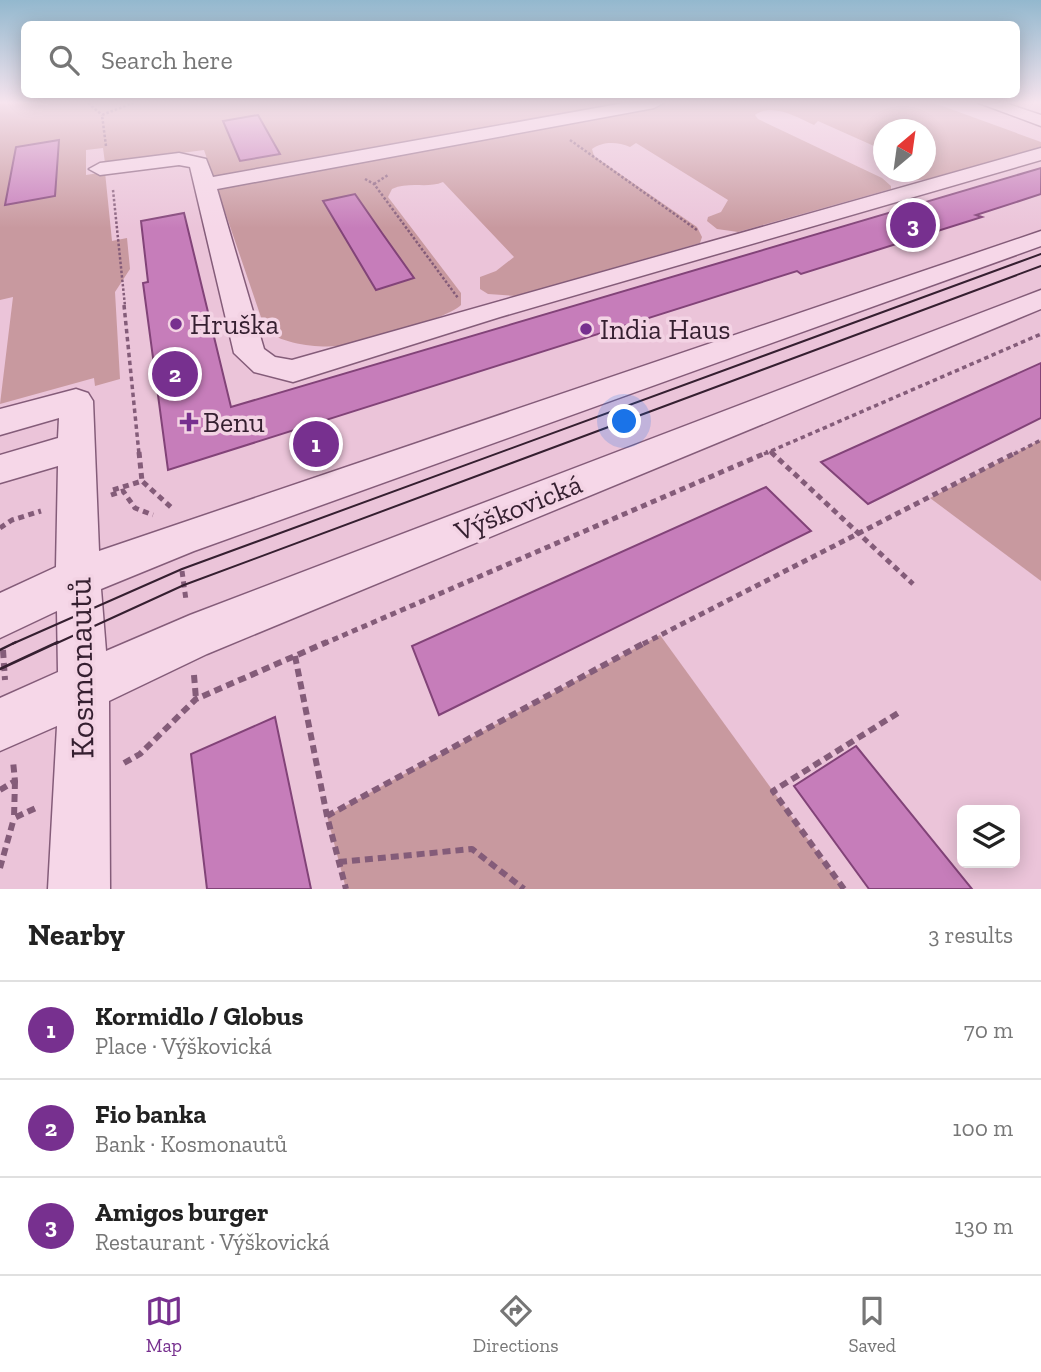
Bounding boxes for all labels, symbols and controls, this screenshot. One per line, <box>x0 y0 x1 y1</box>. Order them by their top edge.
search box <box>21 21 1020 98</box>
icon: search <box>45 41 83 79</box>
text: Search here <box>101 44 233 76</box>
north arrow <box>873 119 936 182</box>
pin: 3 <box>890 199 936 251</box>
place label: Hruška <box>190 308 279 341</box>
place label: India Haus <box>600 313 731 346</box>
marker: Hruška <box>168 316 184 332</box>
marker: India Haus <box>578 321 594 337</box>
pin: 2 <box>152 348 198 400</box>
your location <box>607 404 641 438</box>
place label: Benu <box>203 406 265 439</box>
marker: Benu <box>181 414 197 430</box>
pin: 1 <box>293 418 339 470</box>
street label: Výškovická <box>449 467 587 548</box>
street label: Kosmonautů <box>59 576 102 759</box>
map controls <box>957 805 1020 868</box>
button: layers <box>957 805 1020 868</box>
text: Nearby <box>28 917 125 953</box>
text: 3 results <box>928 921 1013 949</box>
text: Kormidlo / Globus <box>95 1000 303 1032</box>
text: 1 <box>46 1016 56 1044</box>
text: 70 m <box>964 1016 1013 1044</box>
text: Place · Výškovická <box>95 1032 272 1060</box>
text: Fio banka <box>95 1098 206 1130</box>
text: 2 <box>45 1114 57 1142</box>
text: 100 m <box>953 1114 1013 1142</box>
text: Bank · Kosmonautů <box>95 1130 287 1158</box>
text: Amigos burger <box>95 1196 268 1228</box>
text: 3 <box>45 1212 57 1240</box>
text: 130 m <box>955 1212 1013 1240</box>
text: Restaurant · Výškovická <box>95 1228 330 1256</box>
tab: Map <box>145 1292 183 1357</box>
tab: Directions <box>473 1292 559 1357</box>
tab: Saved <box>848 1292 896 1357</box>

